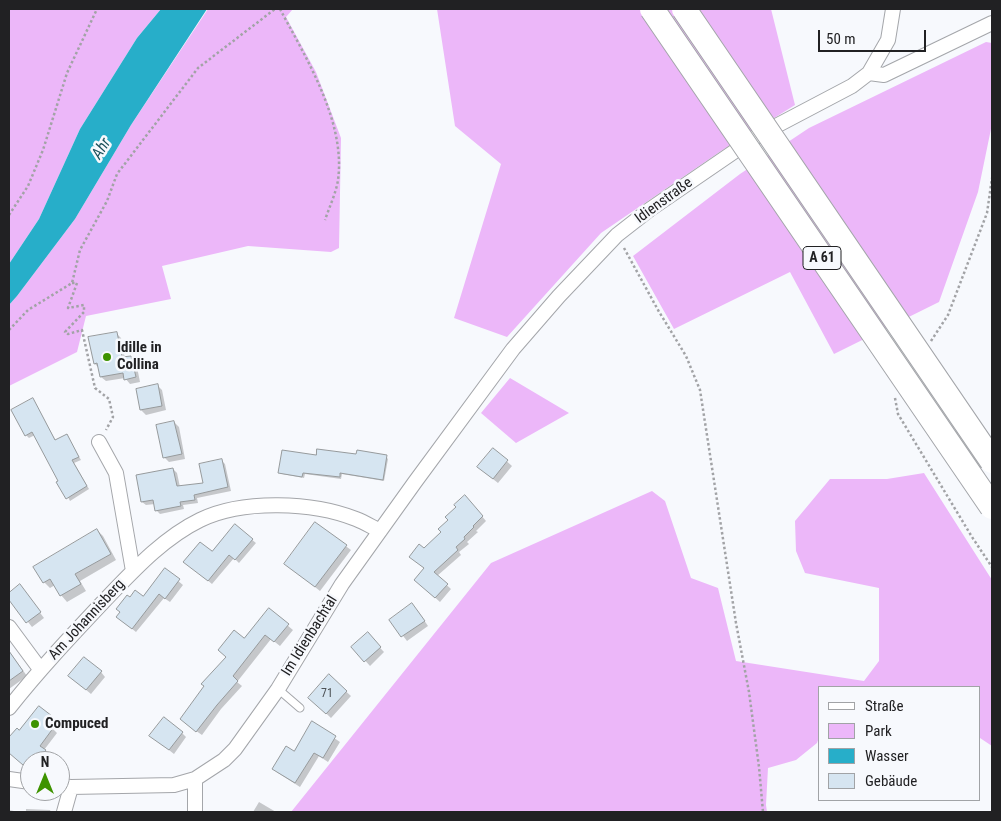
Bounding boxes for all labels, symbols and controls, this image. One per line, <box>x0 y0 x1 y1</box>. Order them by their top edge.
scale bar <box>821 20 928 52</box>
text: 50 m <box>826 30 856 48</box>
water label: Ahr <box>88 135 116 163</box>
street label: Idienstraße <box>632 174 696 228</box>
road number: A 61 <box>803 247 841 270</box>
place label: Idille in Collina <box>117 339 162 374</box>
marker: Idille in Collina <box>101 351 113 363</box>
street label: Am Johannisberg <box>45 576 129 664</box>
street label: Im Idienbachtal <box>278 593 342 679</box>
legend <box>818 686 981 801</box>
house number: 71 <box>321 687 333 701</box>
text: Straße <box>865 697 904 715</box>
place label: Compuced <box>45 715 108 733</box>
marker: Compuced <box>29 718 41 730</box>
text: Park <box>865 722 892 740</box>
text: Wasser <box>865 747 909 765</box>
north arrow <box>20 751 70 801</box>
text: N <box>41 754 49 770</box>
text: Gebäude <box>865 772 917 790</box>

